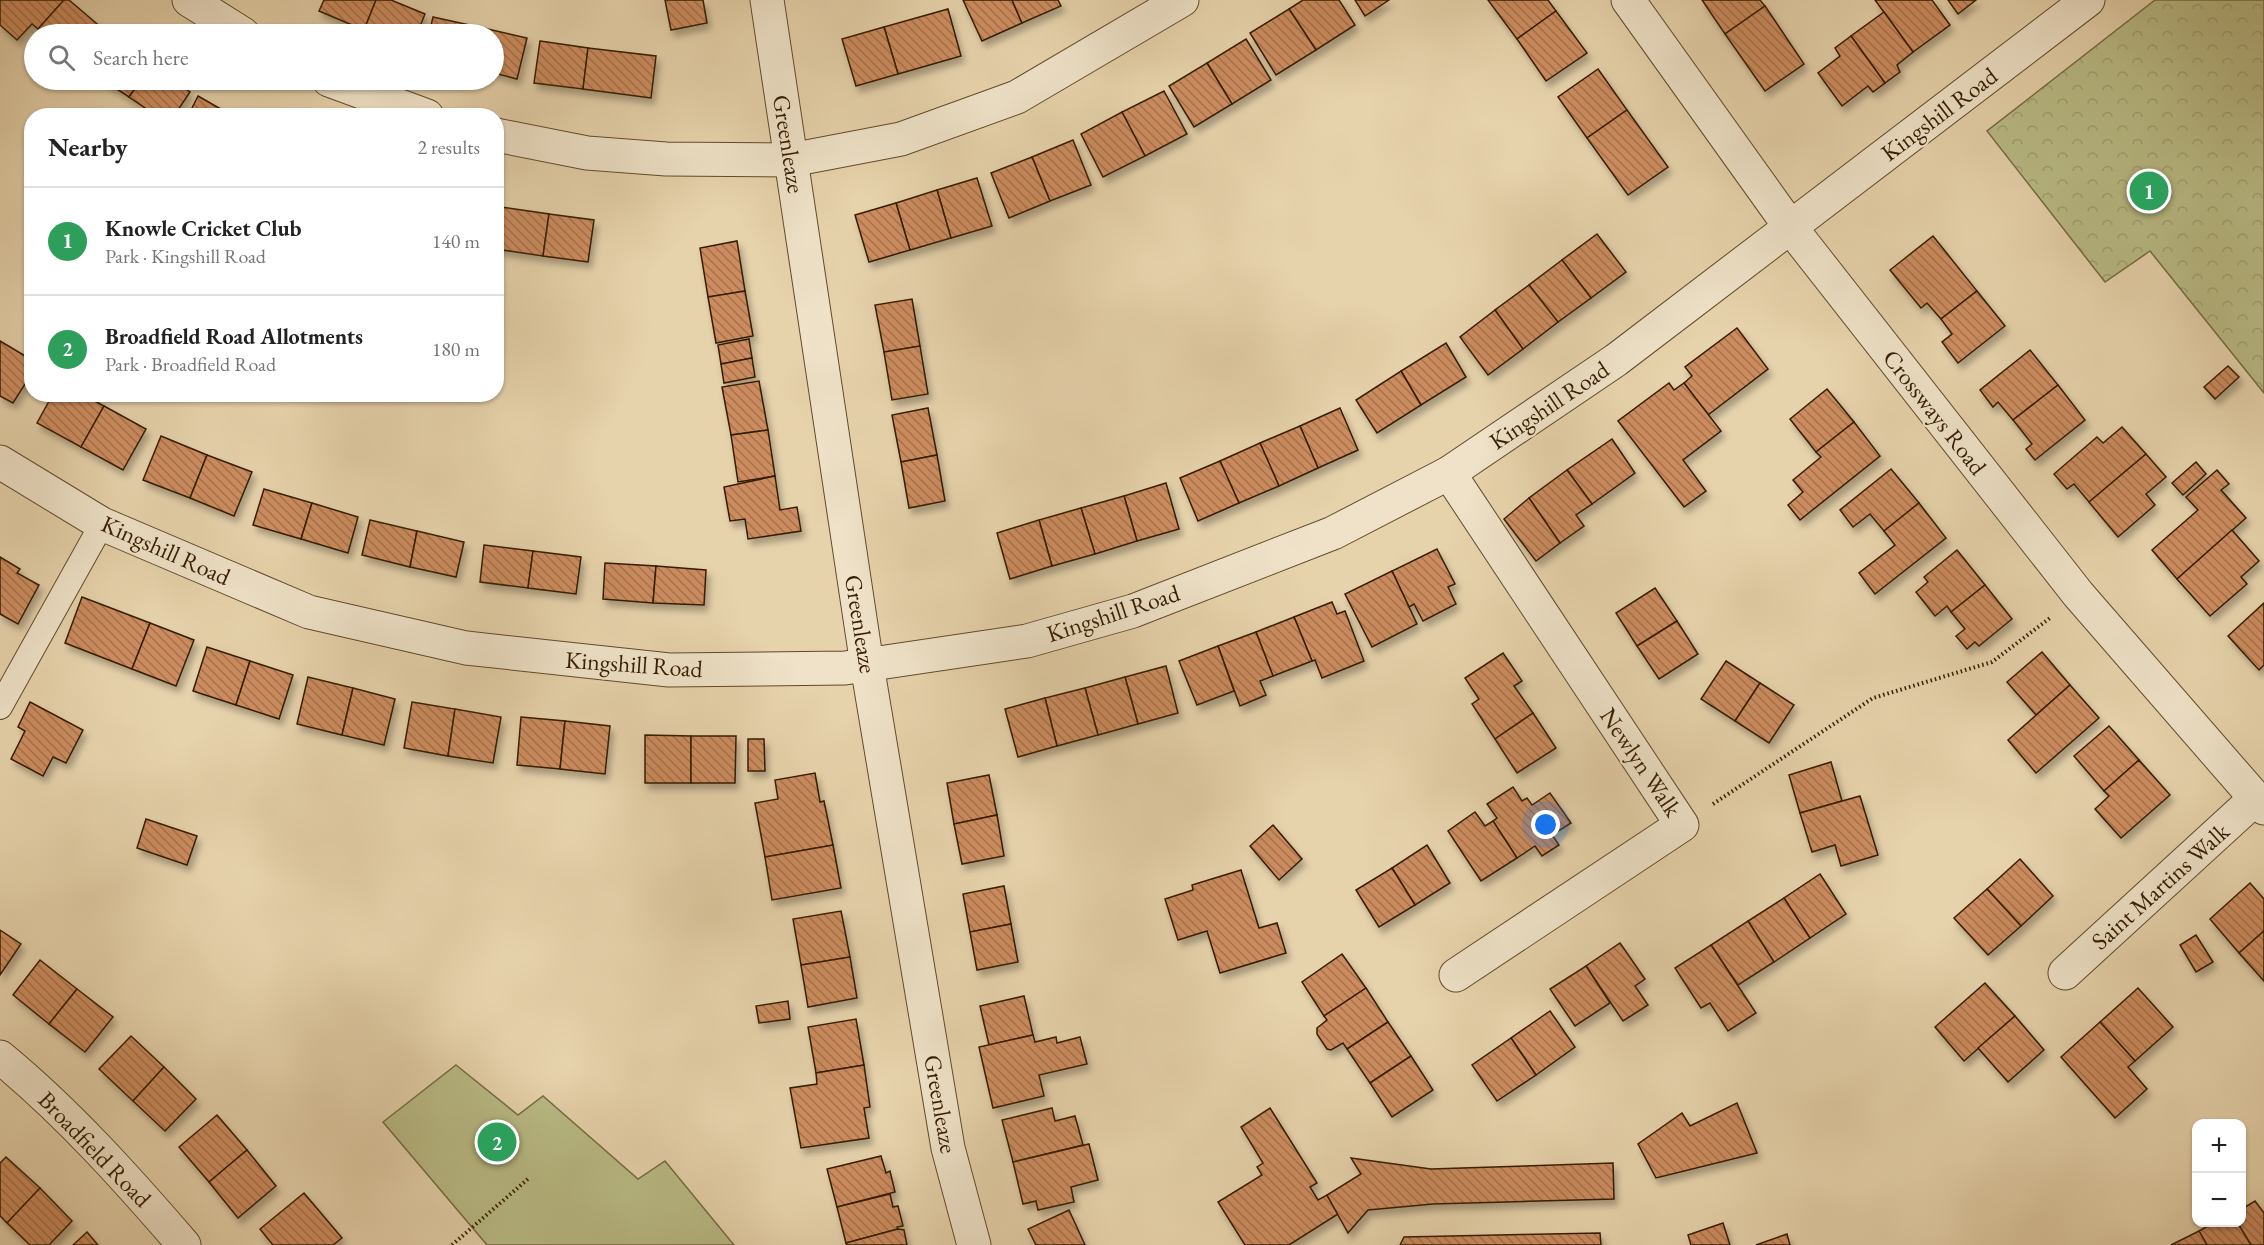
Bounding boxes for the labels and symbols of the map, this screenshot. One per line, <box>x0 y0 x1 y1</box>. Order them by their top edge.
street label: Kingshill Road <box>1875 60 2004 168</box>
street label: Greenleaze <box>766 93 812 195</box>
pin: 1 <box>2130 168 2168 213</box>
street label: Crossways Road <box>1876 343 1994 482</box>
street label: Kingshill Road <box>1483 353 1616 456</box>
street label: Kingshill Road <box>97 508 236 593</box>
street label: Greenleaze <box>838 573 884 675</box>
street label: Kingshill Road <box>1043 577 1184 649</box>
street label: Kingshill Road <box>564 644 705 684</box>
street label: Newlyn Walk <box>1593 702 1689 823</box>
your location <box>1531 810 1560 839</box>
street label: Saint Martins Walk <box>2085 815 2236 956</box>
street label: Greenleaze <box>917 1052 965 1156</box>
street label: Broadfield Road <box>32 1084 159 1214</box>
pin: 2 <box>478 1120 516 1164</box>

